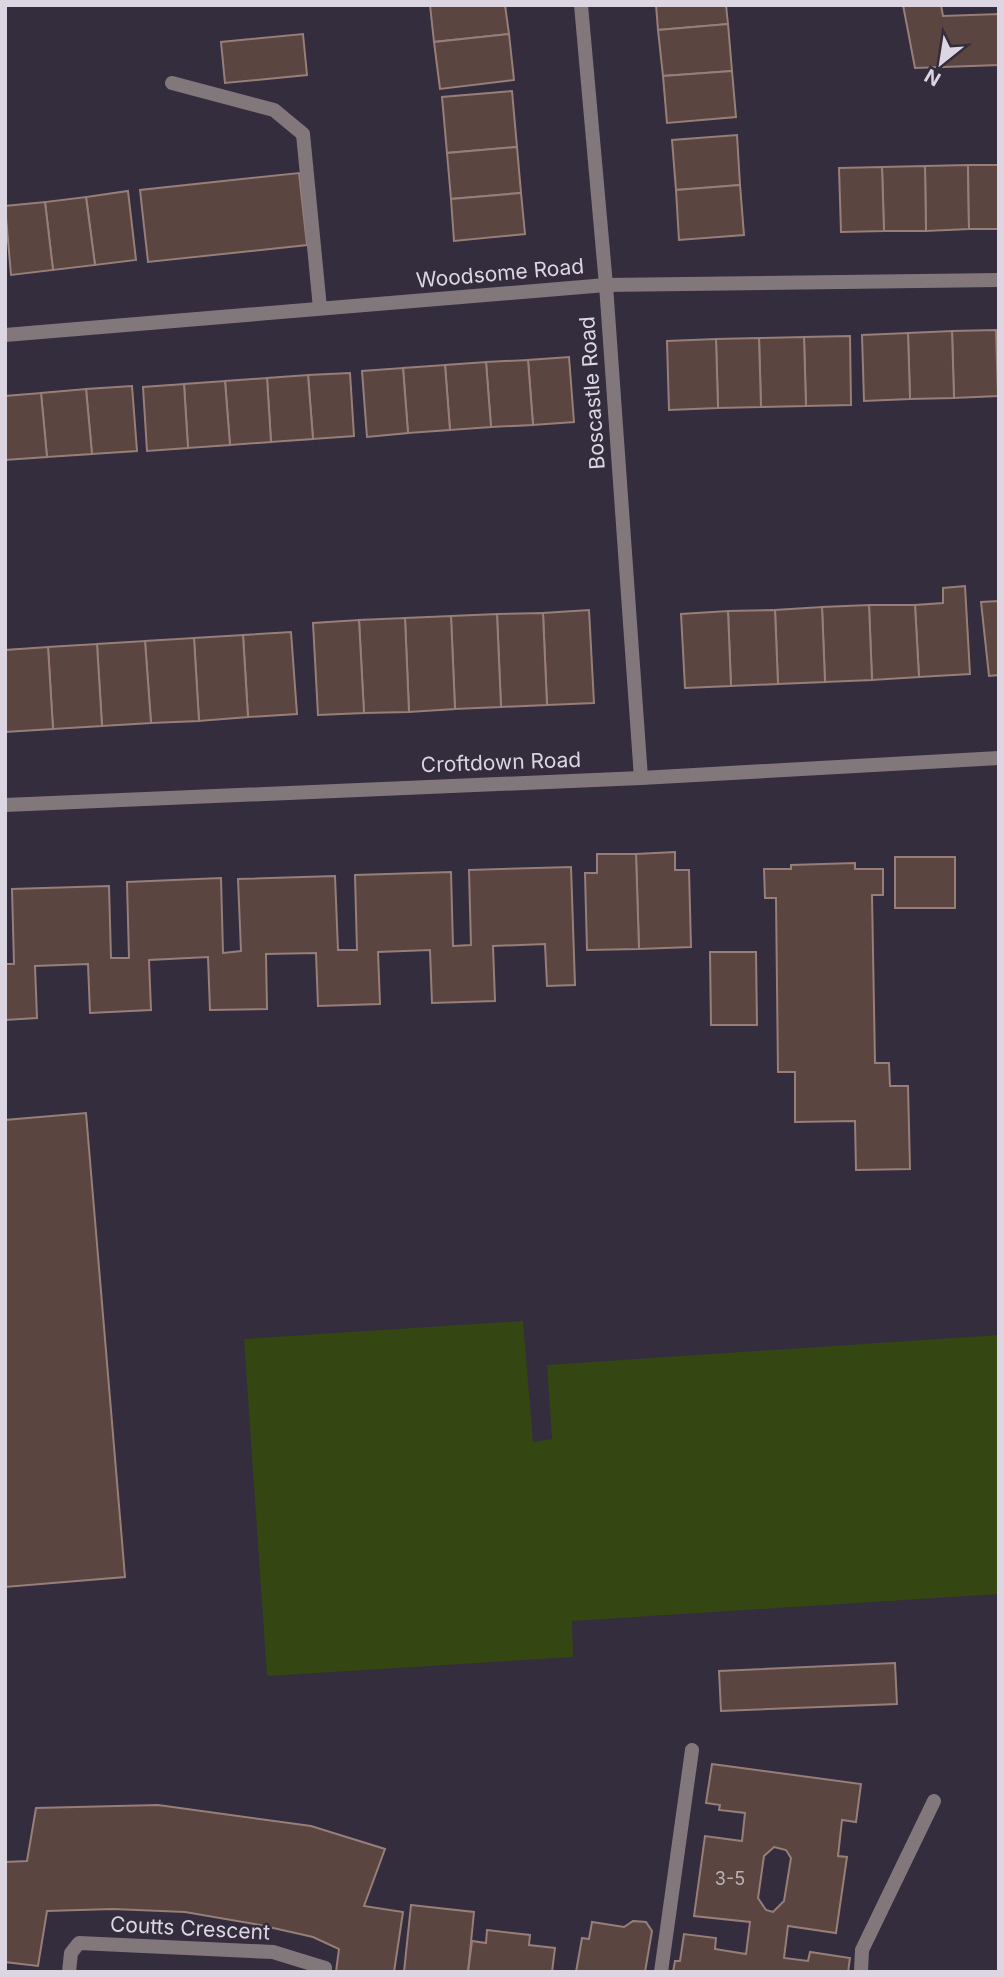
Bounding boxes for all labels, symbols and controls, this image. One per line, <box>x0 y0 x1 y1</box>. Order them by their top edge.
north arrow <box>906 28 976 98</box>
text: N <box>921 64 945 91</box>
street label: Woodsome Road <box>415 253 585 293</box>
street label: Boscastle Road <box>574 316 610 470</box>
street label: Croftdown Road <box>420 747 582 777</box>
house number: 3-5 <box>715 1868 745 1889</box>
street label: Coutts Crescent <box>109 1911 271 1945</box>

